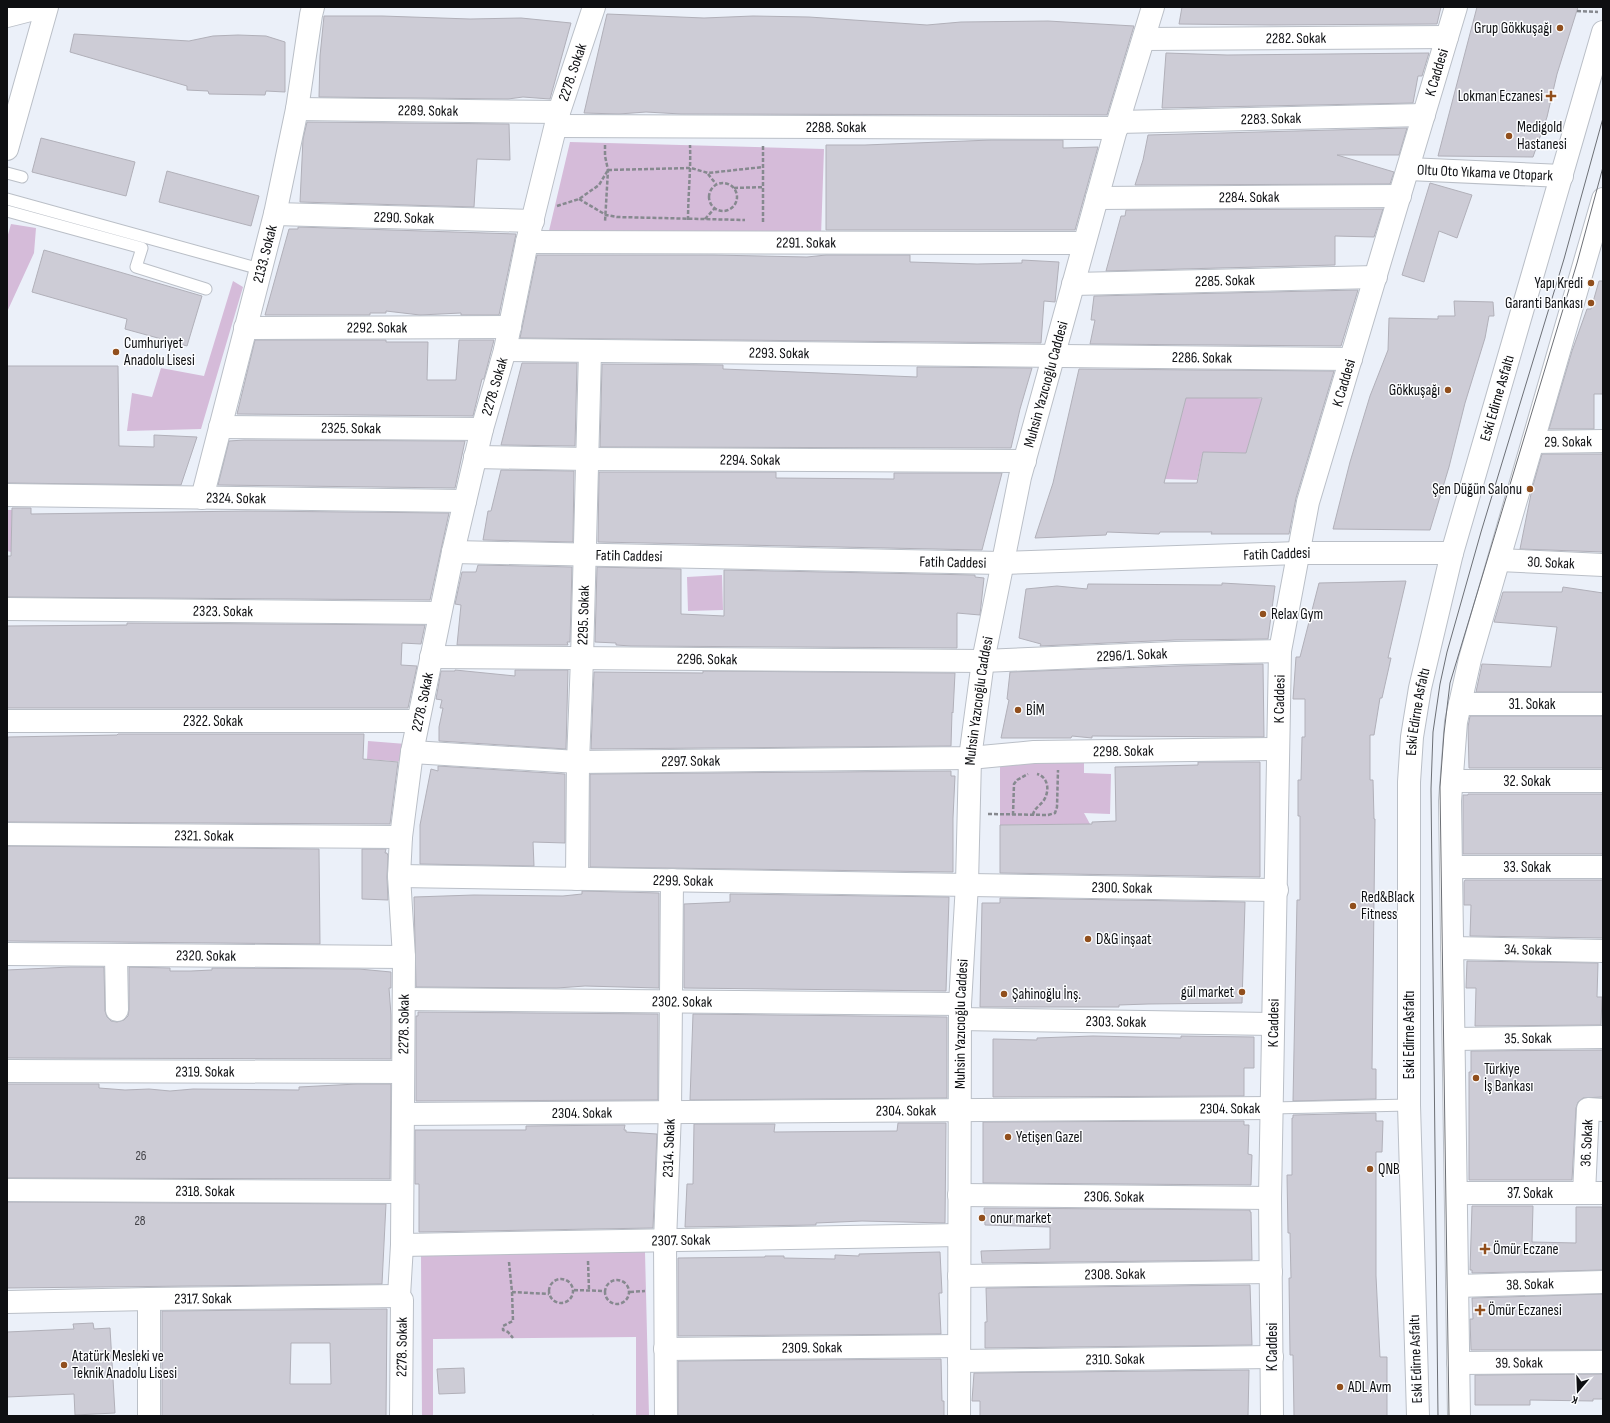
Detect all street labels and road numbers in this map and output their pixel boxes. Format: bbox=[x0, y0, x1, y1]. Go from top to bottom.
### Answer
street label: 2282. Sokak bbox=[1266, 28, 1327, 48]
street label: 2278. Sokak bbox=[554, 40, 591, 104]
street label: K Caddesi bbox=[1420, 46, 1453, 99]
street label: 2289. Sokak bbox=[398, 101, 459, 120]
street label: 2283. Sokak bbox=[1241, 108, 1302, 129]
street label: 2288. Sokak bbox=[806, 117, 867, 137]
street label: Oltu Oto Yıkama ve Otopark bbox=[1417, 160, 1554, 185]
street label: 2284. Sokak bbox=[1219, 187, 1280, 207]
street label: 2290. Sokak bbox=[373, 207, 435, 228]
street label: 2133. Sokak bbox=[248, 223, 281, 285]
street label: 2291. Sokak bbox=[776, 233, 836, 252]
street label: 2285. Sokak bbox=[1195, 270, 1255, 291]
street label: 2292. Sokak bbox=[347, 318, 407, 337]
street label: Muhsin Yazıcıoğlu Caddesi bbox=[1019, 319, 1072, 450]
street label: 2293. Sokak bbox=[749, 343, 810, 363]
street label: 2286. Sokak bbox=[1172, 348, 1232, 367]
street label: Eski Edirne Asfaltı bbox=[1475, 353, 1518, 443]
street label: 2278. Sokak bbox=[477, 355, 512, 418]
street label: K Caddesi bbox=[1328, 357, 1360, 409]
street label: 2325. Sokak bbox=[321, 418, 381, 438]
street label: 29. Sokak bbox=[1544, 432, 1592, 451]
street label: 2294. Sokak bbox=[720, 450, 781, 469]
street label: 2324. Sokak bbox=[206, 488, 266, 508]
street label: Fatih Caddesi bbox=[1243, 544, 1311, 564]
street label: Fatih Caddesi bbox=[595, 545, 663, 566]
street label: Fatih Caddesi bbox=[919, 552, 987, 572]
street label: 30. Sokak bbox=[1527, 552, 1575, 573]
street label: 2295. Sokak bbox=[573, 585, 593, 645]
street label: 2323. Sokak bbox=[193, 601, 253, 621]
street label: Muhsin Yazıcıoğlu Caddesi bbox=[960, 634, 997, 766]
street label: 2296/1. Sokak bbox=[1096, 644, 1168, 666]
street label: 2296. Sokak bbox=[677, 649, 738, 669]
street label: Eski Edirne Asfaltı bbox=[1401, 666, 1434, 756]
street label: 2278. Sokak bbox=[407, 670, 438, 733]
street label: K Caddesi bbox=[1269, 674, 1289, 724]
street label: 31. Sokak bbox=[1508, 695, 1556, 714]
street label: 2322. Sokak bbox=[183, 712, 243, 731]
street label: 2298. Sokak bbox=[1093, 741, 1154, 761]
street label: 2297. Sokak bbox=[661, 751, 720, 771]
street label: 32. Sokak bbox=[1503, 772, 1551, 791]
street label: 2321. Sokak bbox=[174, 826, 234, 845]
street label: 33. Sokak bbox=[1503, 858, 1551, 877]
street label: 2299. Sokak bbox=[653, 871, 714, 891]
street label: 2300. Sokak bbox=[1091, 878, 1153, 898]
street label: 34. Sokak bbox=[1504, 940, 1552, 959]
street label: 2320. Sokak bbox=[176, 946, 236, 965]
street label: Muhsin Yazıcıoğlu Caddesi bbox=[950, 958, 972, 1089]
street label: Eski Edirne Asfaltı bbox=[1400, 991, 1419, 1079]
street label: 2302. Sokak bbox=[652, 992, 713, 1011]
street label: 2278. Sokak bbox=[394, 994, 413, 1054]
street label: K Caddesi bbox=[1263, 998, 1283, 1048]
street label: 2303. Sokak bbox=[1086, 1012, 1147, 1031]
street label: 35. Sokak bbox=[1504, 1028, 1552, 1048]
street label: 2319. Sokak bbox=[175, 1062, 235, 1081]
street label: 2304. Sokak bbox=[1200, 1099, 1261, 1118]
street label: 2304. Sokak bbox=[876, 1101, 937, 1120]
street label: 2304. Sokak bbox=[552, 1103, 613, 1122]
street label: 2314. Sokak bbox=[658, 1118, 679, 1178]
street label: 36. Sokak bbox=[1576, 1119, 1597, 1167]
street label: 2318. Sokak bbox=[175, 1181, 235, 1201]
street label: 37. Sokak bbox=[1507, 1184, 1553, 1203]
street label: 2306. Sokak bbox=[1084, 1187, 1145, 1206]
street label: 2307. Sokak bbox=[651, 1230, 711, 1250]
street label: 2308. Sokak bbox=[1084, 1264, 1146, 1284]
street label: 38. Sokak bbox=[1506, 1274, 1554, 1294]
street label: 2317. Sokak bbox=[174, 1289, 232, 1308]
street label: Eski Edirne Asfaltı bbox=[1405, 1314, 1427, 1404]
street label: 2278. Sokak bbox=[392, 1317, 411, 1377]
street label: K Caddesi bbox=[1263, 1322, 1282, 1371]
street label: 2309. Sokak bbox=[782, 1338, 843, 1357]
street label: 2310. Sokak bbox=[1085, 1349, 1145, 1369]
street label: 39. Sokak bbox=[1495, 1353, 1543, 1372]

